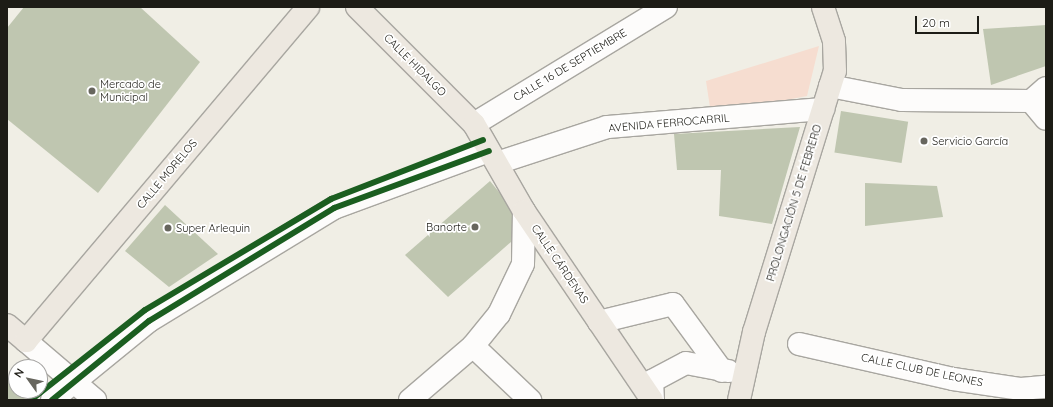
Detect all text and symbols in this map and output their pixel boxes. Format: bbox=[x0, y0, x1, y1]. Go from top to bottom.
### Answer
scale bar bbox=[917, 8, 981, 34]
text: 20 m bbox=[922, 15, 950, 30]
street label: CALLE 16 DE SEPTIEMBRE bbox=[511, 26, 629, 104]
street label: CALLE HIDALGO bbox=[381, 31, 449, 99]
place label: Mercado de Municipal bbox=[100, 78, 161, 104]
marker: Mercado de Municipal bbox=[87, 86, 97, 96]
street label: AVENIDA FERROCARRIL bbox=[608, 111, 730, 135]
street label: PROLONGACIÓN 5 DE FEBRERO bbox=[764, 123, 824, 283]
place label: Servicio García bbox=[932, 134, 1008, 148]
marker: Servicio García bbox=[919, 136, 929, 146]
street label: CALLE MORELOS bbox=[134, 137, 200, 211]
place label: Banorte bbox=[426, 220, 467, 234]
place label: Super Arlequin bbox=[176, 221, 250, 235]
marker: Banorte bbox=[470, 222, 480, 232]
street label: CALLE CÁRDENAS bbox=[529, 222, 591, 306]
marker: Super Arlequin bbox=[163, 223, 173, 233]
street label: CALLE CLUB DE LEONES bbox=[860, 351, 984, 389]
north arrow bbox=[8, 359, 48, 399]
text: N bbox=[11, 366, 27, 380]

